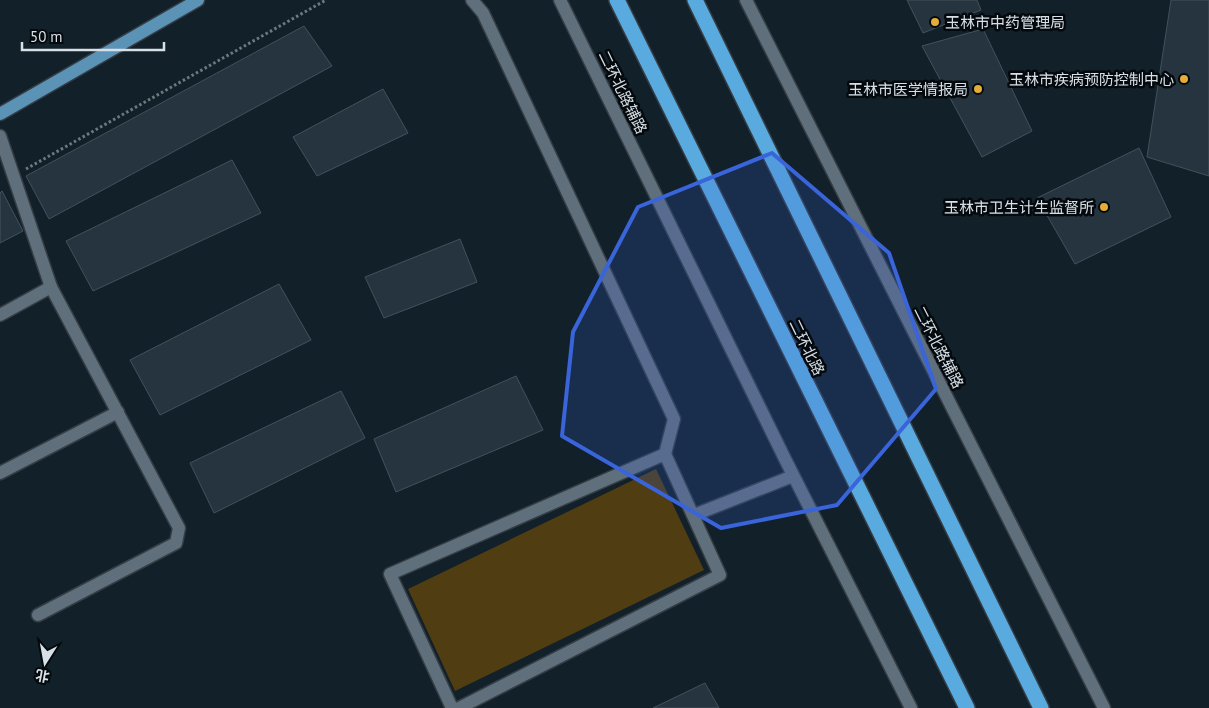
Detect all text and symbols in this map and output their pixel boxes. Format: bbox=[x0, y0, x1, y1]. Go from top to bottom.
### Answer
place label: 玉林市中药管理局 bbox=[945, 13, 1065, 32]
marker: 玉林市中药管理局 bbox=[929, 16, 941, 28]
scale bar bbox=[22, 20, 165, 52]
text: 50 m bbox=[30, 27, 63, 46]
street label: 二环北路辅路 bbox=[595, 47, 651, 137]
place label: 玉林市疾病预防控制中心 bbox=[1009, 70, 1174, 89]
marker: 玉林市疾病预防控制中心 bbox=[1178, 73, 1190, 85]
place label: 玉林市医学情报局 bbox=[848, 80, 968, 99]
marker: 玉林市医学情报局 bbox=[972, 83, 984, 95]
place label: 玉林市卫生计生监督所 bbox=[944, 198, 1094, 217]
marker: 玉林市卫生计生监督所 bbox=[1098, 201, 1110, 213]
street label: 二环北路辅路 bbox=[910, 303, 968, 391]
street label: 二环北路 bbox=[785, 316, 829, 378]
north arrow bbox=[20, 638, 70, 688]
text: 北 bbox=[34, 666, 51, 686]

